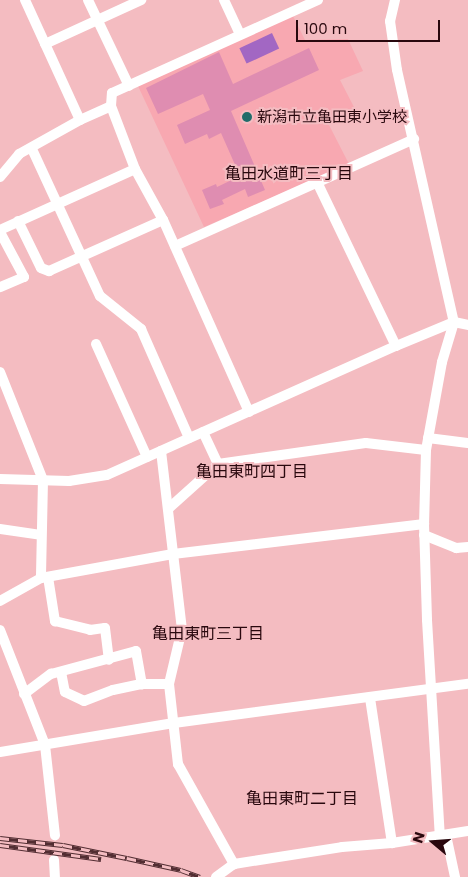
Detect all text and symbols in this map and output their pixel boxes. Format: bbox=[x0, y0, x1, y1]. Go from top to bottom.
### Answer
scale bar bbox=[298, 10, 442, 42]
text: 100 m bbox=[304, 18, 347, 39]
place label: 新潟市立亀田東小学校 bbox=[257, 108, 407, 126]
marker: 新潟市立亀田東小学校 bbox=[241, 111, 253, 123]
district label: 亀田水道町三丁目 bbox=[225, 164, 353, 184]
district label: 亀田東町四丁目 bbox=[196, 462, 308, 482]
district label: 亀田東町三丁目 bbox=[152, 624, 264, 644]
district label: 亀田東町二丁目 bbox=[246, 789, 358, 809]
north arrow bbox=[408, 817, 458, 867]
text: N bbox=[408, 829, 430, 845]

